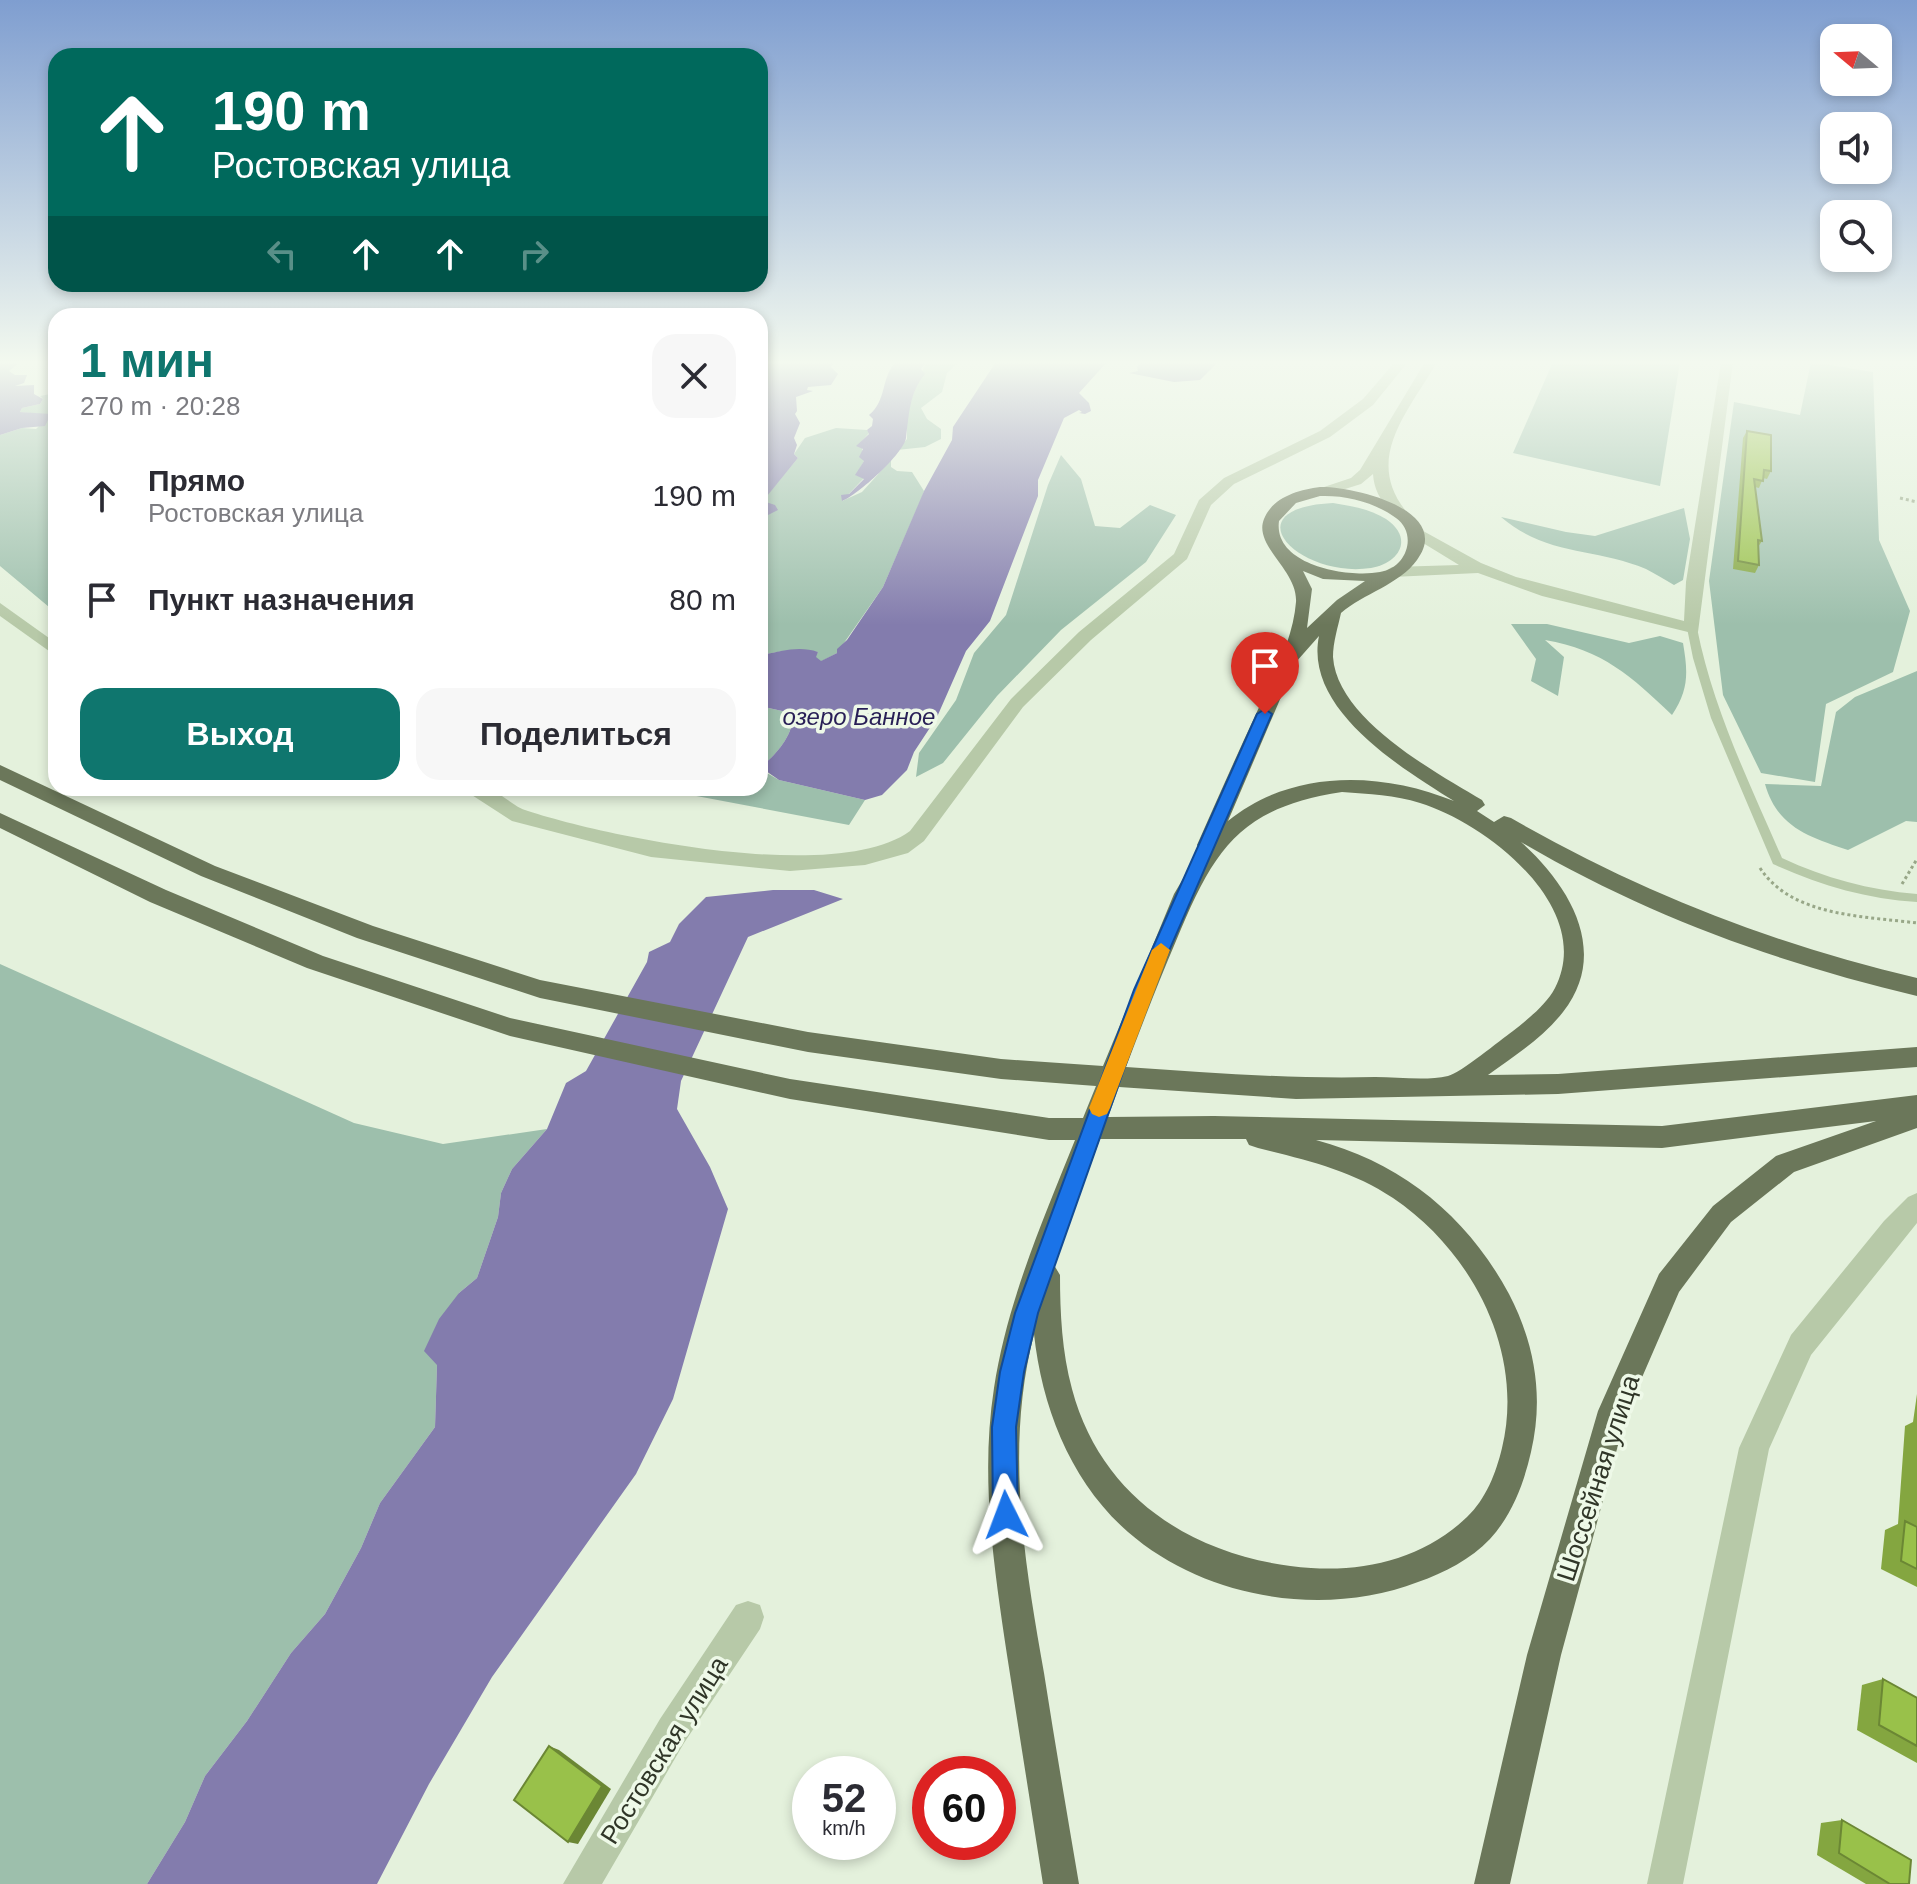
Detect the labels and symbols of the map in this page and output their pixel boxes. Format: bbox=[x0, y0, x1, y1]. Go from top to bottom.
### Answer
north arrow bbox=[1820, 24, 1892, 96]
pin bbox=[1231, 632, 1299, 714]
water label: озеро Банное bbox=[783, 703, 935, 730]
street label: Шоссейная улица bbox=[1551, 1371, 1646, 1585]
position arrow bbox=[964, 1473, 1048, 1557]
street label: Ростовская улица bbox=[594, 1650, 734, 1849]
speed limit sign: 60 bbox=[912, 1756, 1016, 1860]

